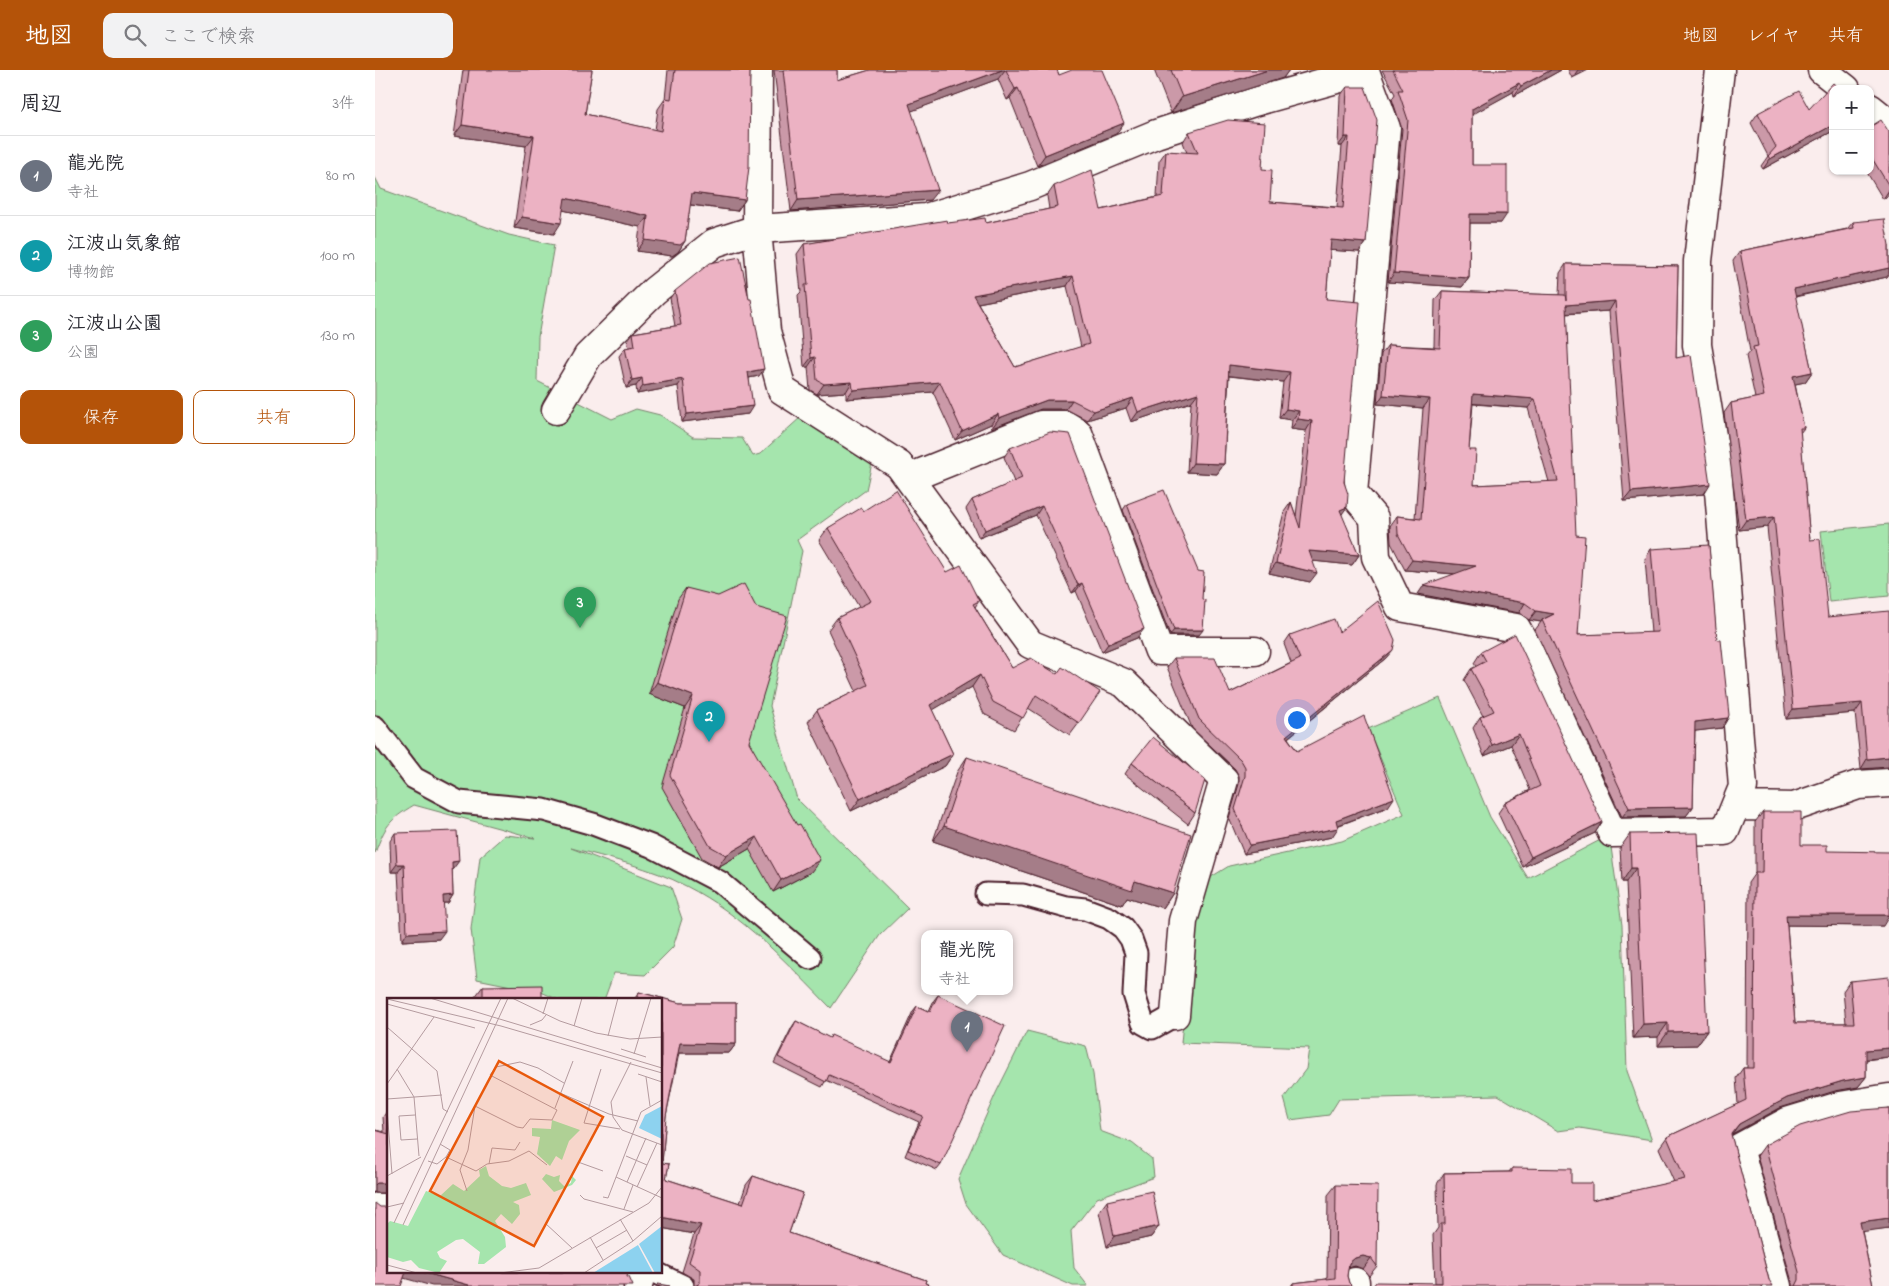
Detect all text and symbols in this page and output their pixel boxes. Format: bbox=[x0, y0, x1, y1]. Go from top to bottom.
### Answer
search box bbox=[103, 13, 453, 58]
text: 地図 bbox=[25, 20, 73, 55]
icon: search bbox=[121, 21, 149, 49]
text: ここで検索 bbox=[161, 24, 256, 51]
text: 地図 bbox=[1683, 24, 1719, 50]
text: レイヤ bbox=[1747, 24, 1800, 50]
text: 共有 bbox=[1828, 24, 1864, 50]
map controls bbox=[1829, 85, 1874, 175]
button: + bbox=[1829, 85, 1874, 130]
text: 周辺 bbox=[20, 90, 62, 120]
text: 3件 bbox=[332, 92, 355, 116]
button: − bbox=[1829, 130, 1874, 175]
text: 龍光院 bbox=[67, 151, 124, 178]
text: 1 bbox=[33, 164, 39, 188]
text: 80 m bbox=[326, 164, 355, 188]
text: 寺社 bbox=[67, 181, 99, 205]
text: 江波山気象館 bbox=[67, 231, 181, 258]
text: 2 bbox=[32, 244, 40, 268]
text: 100 m bbox=[320, 244, 355, 268]
text: 博物館 bbox=[67, 261, 115, 285]
text: 江波山公園 bbox=[67, 311, 162, 338]
text: 3 bbox=[33, 324, 39, 348]
text: 130 m bbox=[320, 324, 355, 348]
text: 公園 bbox=[67, 341, 99, 365]
button: 保存 bbox=[20, 390, 183, 444]
button: 共有 bbox=[193, 390, 355, 444]
pin: 3 bbox=[564, 587, 596, 628]
pin: 2 bbox=[693, 701, 725, 742]
your location bbox=[1284, 707, 1310, 733]
popup bbox=[921, 930, 1013, 995]
text: 龍光院 bbox=[938, 938, 996, 965]
text: 寺社 bbox=[938, 968, 971, 992]
inset map bbox=[387, 998, 663, 1274]
pin: 1 bbox=[951, 1011, 983, 1052]

